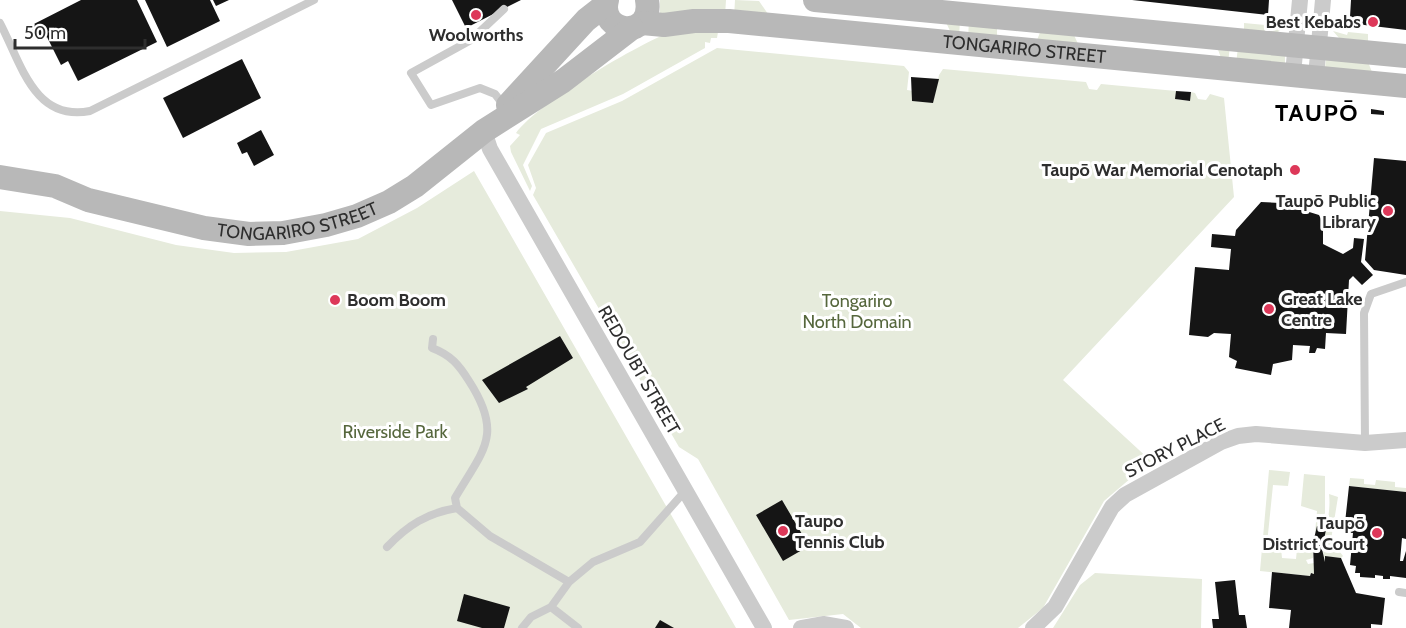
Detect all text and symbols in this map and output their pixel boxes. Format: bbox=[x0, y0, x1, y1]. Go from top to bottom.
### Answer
marker: Woolworths bbox=[469, 8, 483, 22]
place label: Best Kebabs bbox=[1266, 11, 1361, 33]
scale bar bbox=[15, 12, 146, 50]
marker: Best Kebabs bbox=[1366, 15, 1380, 29]
text: 50 m bbox=[24, 22, 66, 44]
place label: Woolworths bbox=[429, 24, 524, 46]
street label: TONGARIRO STREET bbox=[942, 31, 1107, 68]
district label: TAUPŌ bbox=[1275, 98, 1359, 127]
place label: Taupō War Memorial Cenotaph bbox=[1041, 159, 1283, 181]
marker: Taupō War Memorial Cenotaph bbox=[1288, 163, 1302, 177]
place label: Taupō Public Library bbox=[1275, 190, 1376, 233]
street label: TONGARIRO STREET bbox=[216, 197, 381, 245]
marker: Taupō Public Library bbox=[1381, 204, 1395, 218]
place label: Great Lake Centre bbox=[1281, 288, 1363, 331]
place label: Boom Boom bbox=[347, 289, 446, 311]
park label: Tongariro North Domain bbox=[802, 290, 912, 333]
marker: Boom Boom bbox=[328, 293, 342, 307]
street label: REDOUBT STREET bbox=[593, 302, 685, 439]
marker: Great Lake Centre bbox=[1262, 302, 1276, 316]
street label: STORY PLACE bbox=[1121, 413, 1229, 483]
park label: Riverside Park bbox=[342, 421, 448, 443]
place label: Taupo Tennis Club bbox=[795, 510, 885, 553]
place label: Taupō District Court bbox=[1262, 512, 1365, 555]
marker: Taupo Tennis Club bbox=[776, 524, 790, 538]
marker: Taupō District Court bbox=[1370, 526, 1384, 540]

